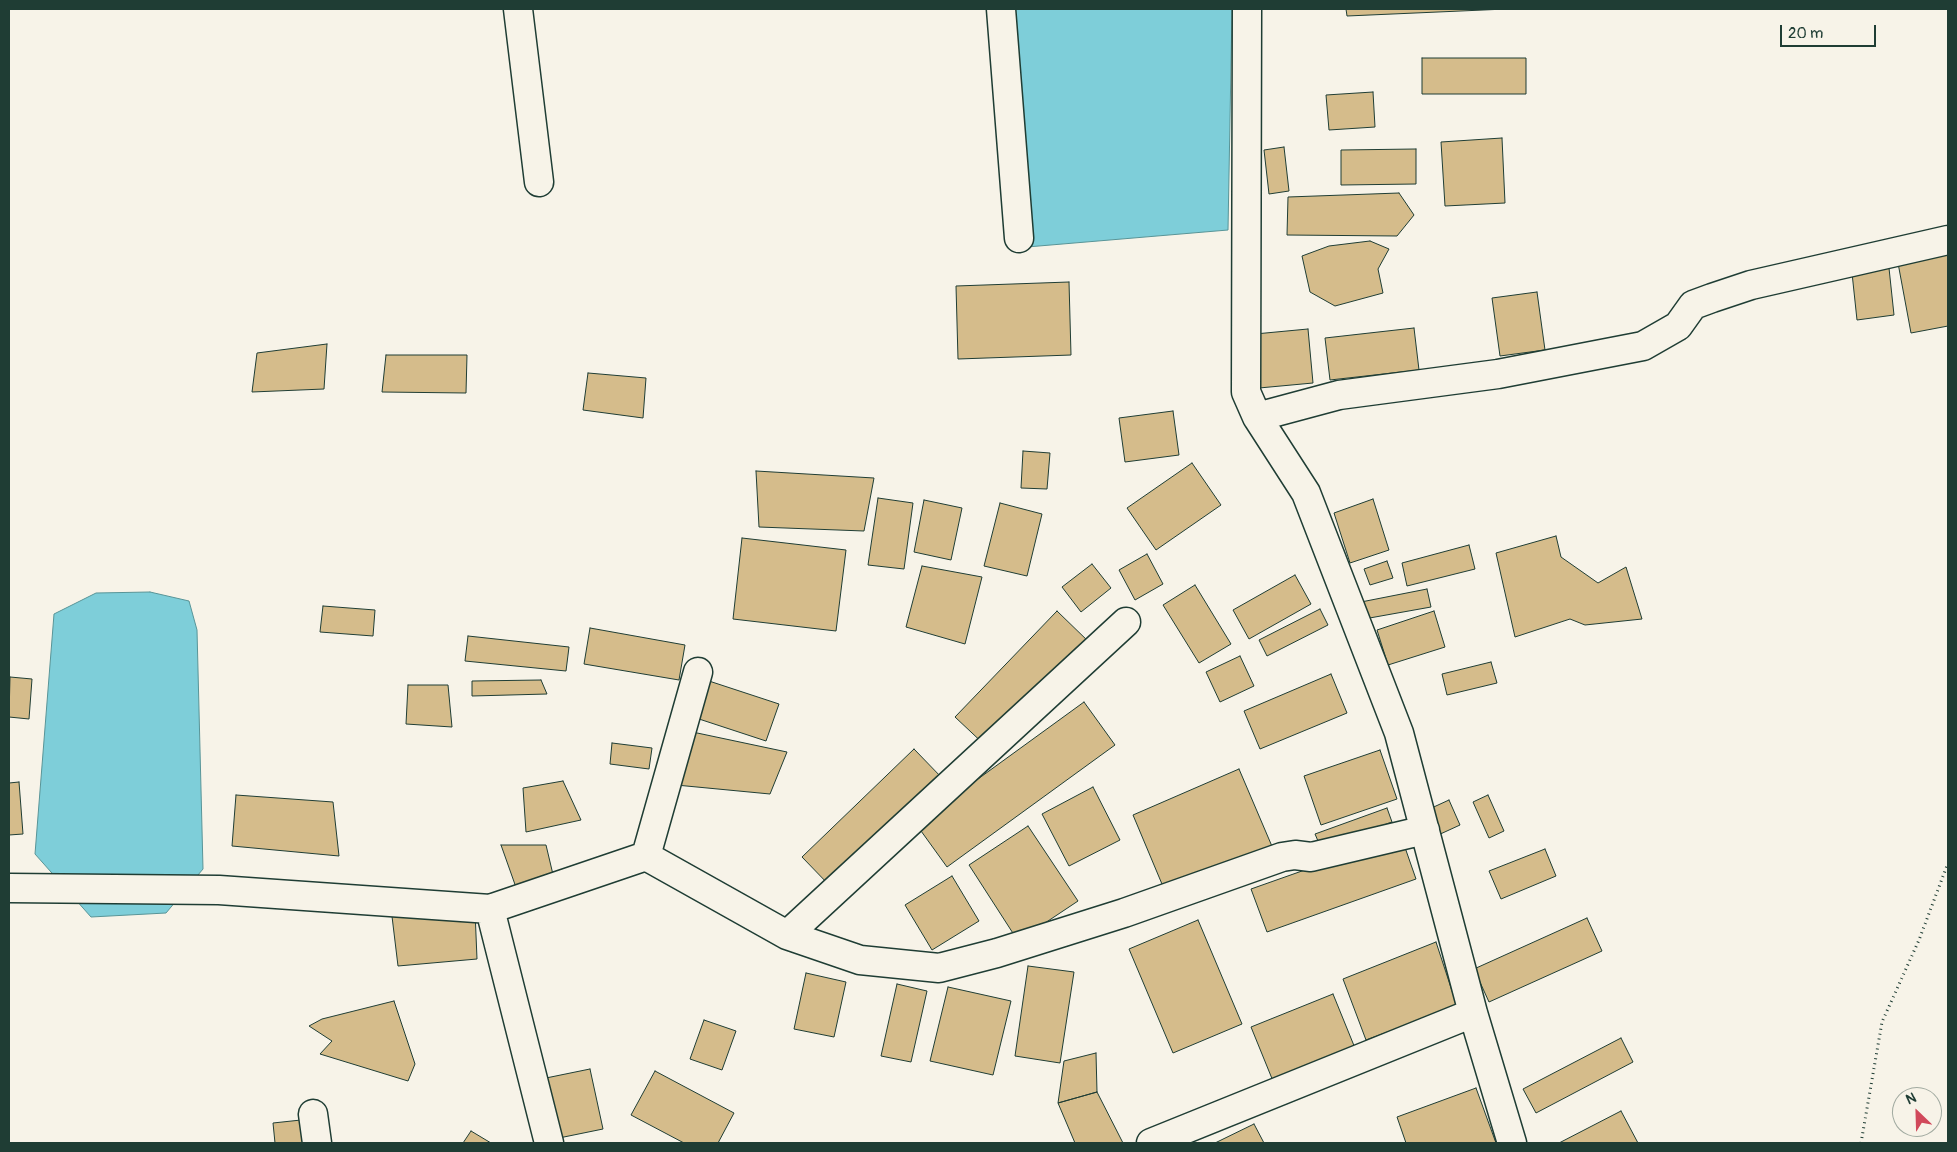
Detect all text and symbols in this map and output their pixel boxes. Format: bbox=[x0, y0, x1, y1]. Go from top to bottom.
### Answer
scale bar bbox=[1782, 15, 1878, 47]
text: 20 m bbox=[1788, 24, 1823, 43]
north arrow bbox=[1892, 1087, 1942, 1137]
text: N bbox=[1903, 1089, 1919, 1108]

